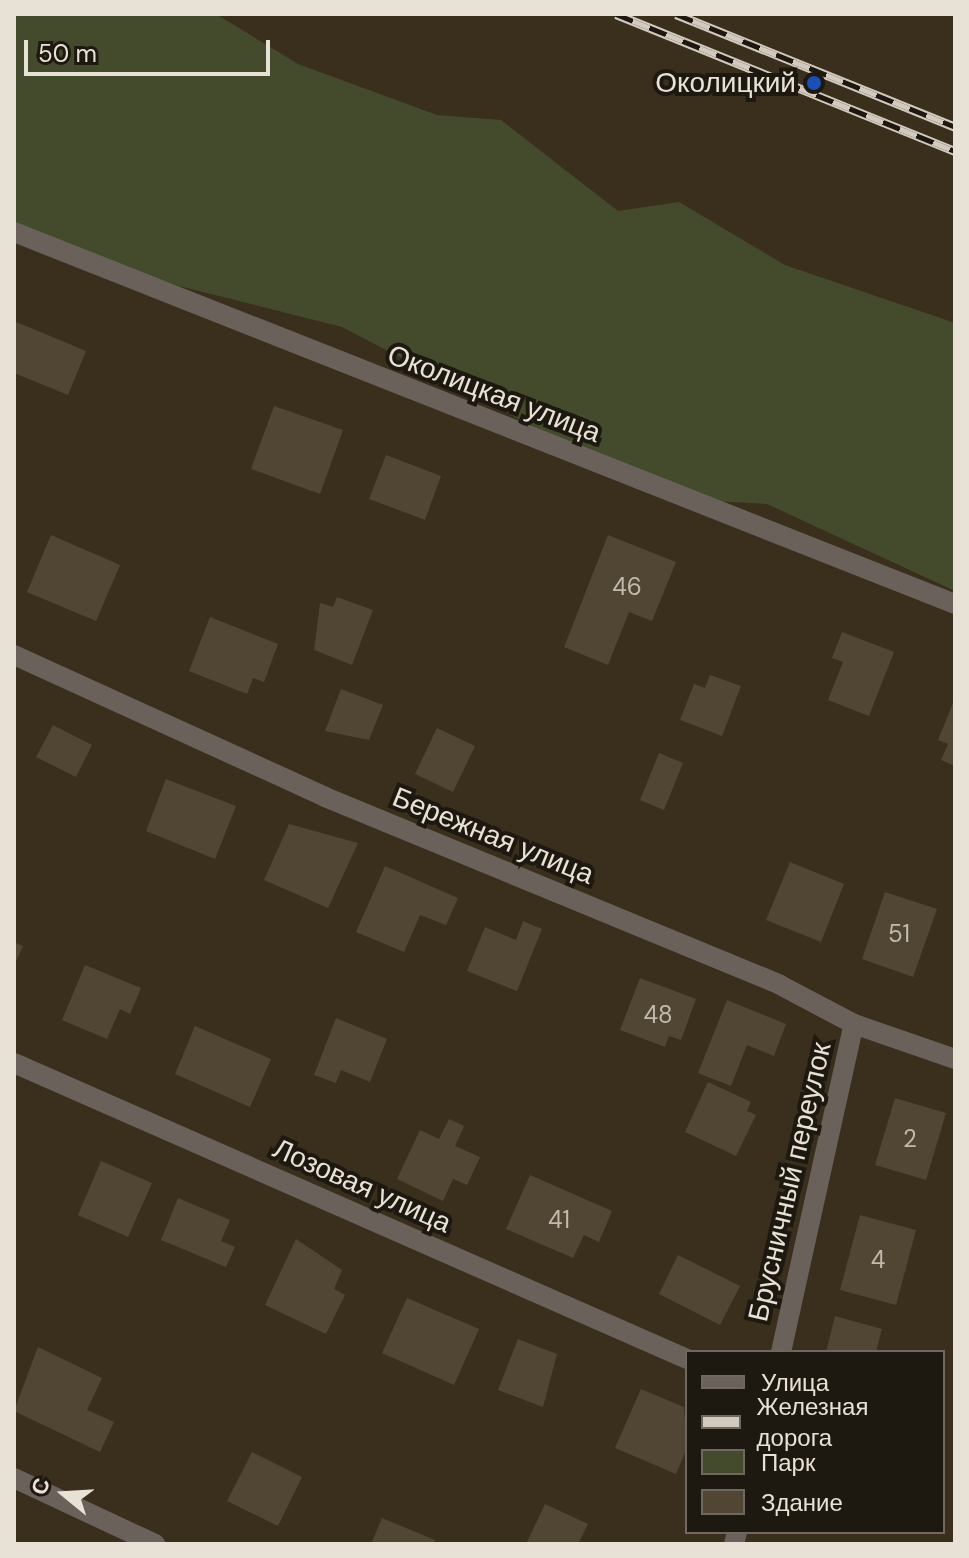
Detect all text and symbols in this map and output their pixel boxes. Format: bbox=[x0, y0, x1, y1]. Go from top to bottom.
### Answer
scale bar bbox=[28, 24, 274, 74]
text: 50 m bbox=[38, 38, 97, 69]
place label: Околицкий bbox=[655, 66, 796, 100]
marker: Околицкий bbox=[803, 72, 825, 94]
street label: Околицкая улица bbox=[383, 338, 605, 450]
house number: 46 bbox=[612, 573, 642, 601]
street label: Бережная улица bbox=[387, 780, 599, 892]
house number: 51 bbox=[888, 920, 910, 948]
house number: 48 bbox=[643, 1001, 673, 1029]
street label: Брусничный переулок bbox=[742, 1039, 838, 1325]
house number: 2 bbox=[903, 1125, 917, 1153]
street label: Лозовая улица bbox=[268, 1132, 456, 1240]
house number: 41 bbox=[548, 1206, 570, 1234]
house number: 4 bbox=[871, 1246, 885, 1274]
legend bbox=[685, 1350, 945, 1534]
text: Улица bbox=[761, 1367, 829, 1398]
text: Железная дорога bbox=[757, 1391, 868, 1453]
text: Парк bbox=[761, 1447, 815, 1478]
north arrow bbox=[24, 1454, 104, 1534]
text: С bbox=[24, 1474, 57, 1498]
text: Здание bbox=[761, 1487, 843, 1518]

